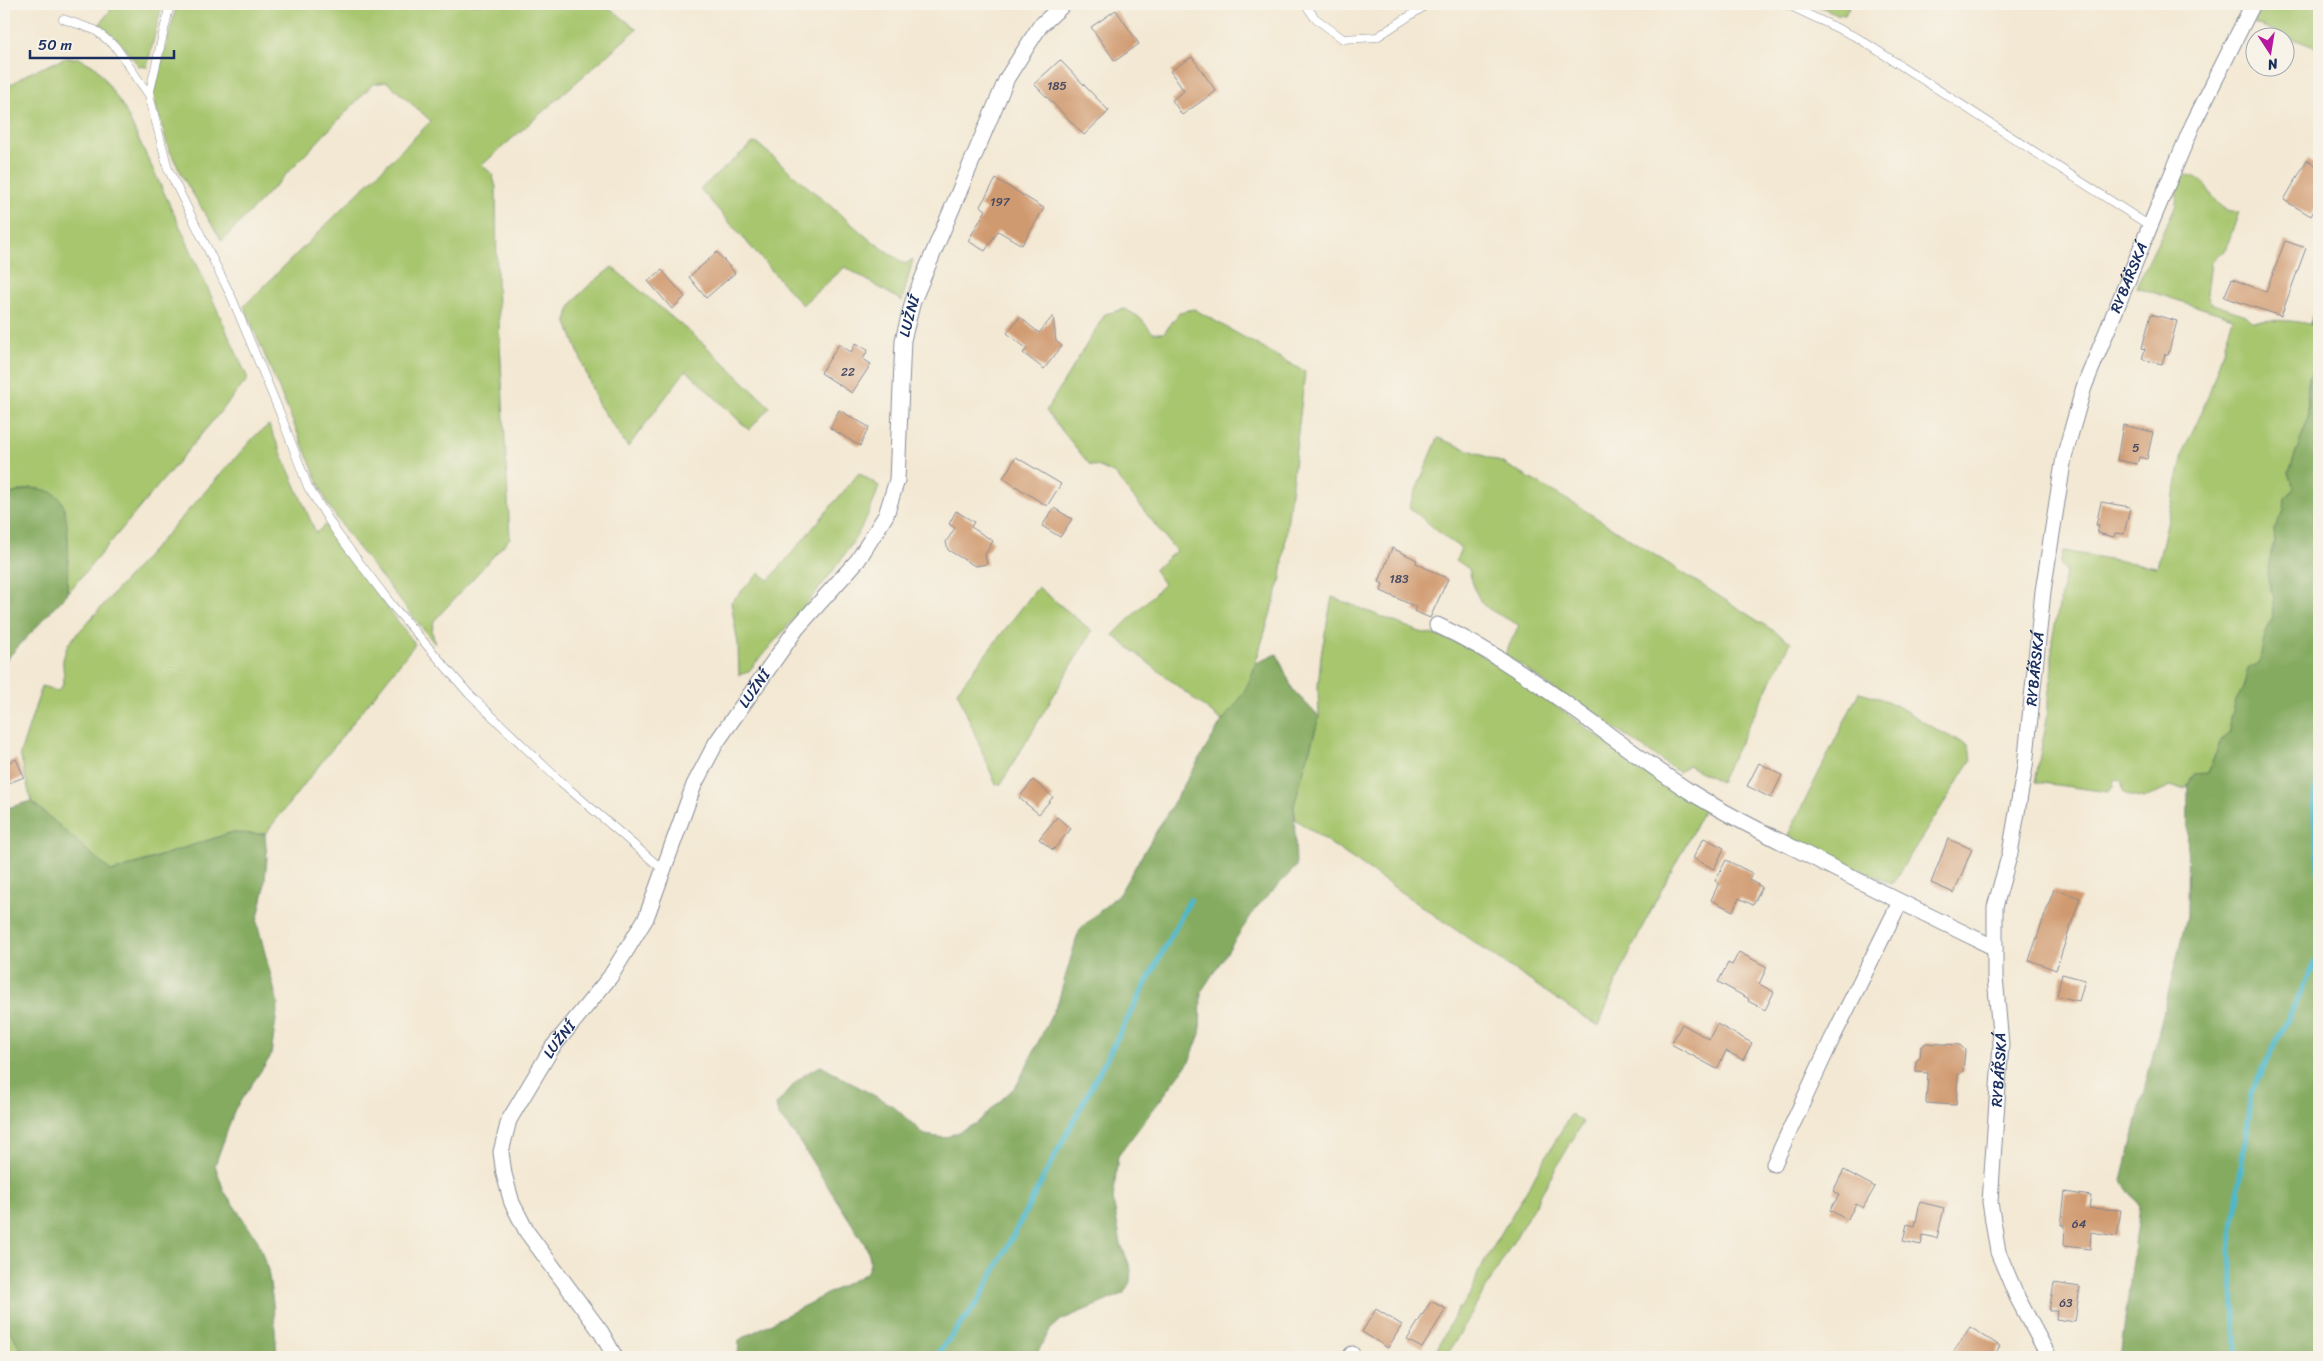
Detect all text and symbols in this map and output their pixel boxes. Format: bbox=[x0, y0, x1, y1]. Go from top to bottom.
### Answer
scale bar bbox=[30, 28, 174, 60]
north arrow bbox=[2246, 28, 2296, 78]
text: 50 m bbox=[38, 32, 73, 58]
text: N bbox=[2265, 51, 2281, 78]
house number: 185 bbox=[1047, 75, 1067, 97]
house number: 197 bbox=[990, 191, 1011, 213]
street label: RYBÁŘSKÁ bbox=[2103, 236, 2156, 317]
street label: LUŽNÍ bbox=[891, 290, 928, 340]
house number: 22 bbox=[841, 361, 855, 383]
house number: 5 bbox=[2132, 437, 2140, 459]
house number: 183 bbox=[1390, 568, 1409, 590]
street label: RYBÁŘSKÁ bbox=[2018, 628, 2052, 707]
street label: LUŽNÍ bbox=[732, 663, 778, 713]
street label: LUŽNÍ bbox=[536, 1014, 583, 1063]
street label: RYBÁŘSKÁ bbox=[1984, 1029, 2014, 1108]
house number: 64 bbox=[2072, 1213, 2087, 1235]
house number: 63 bbox=[2059, 1292, 2073, 1314]

